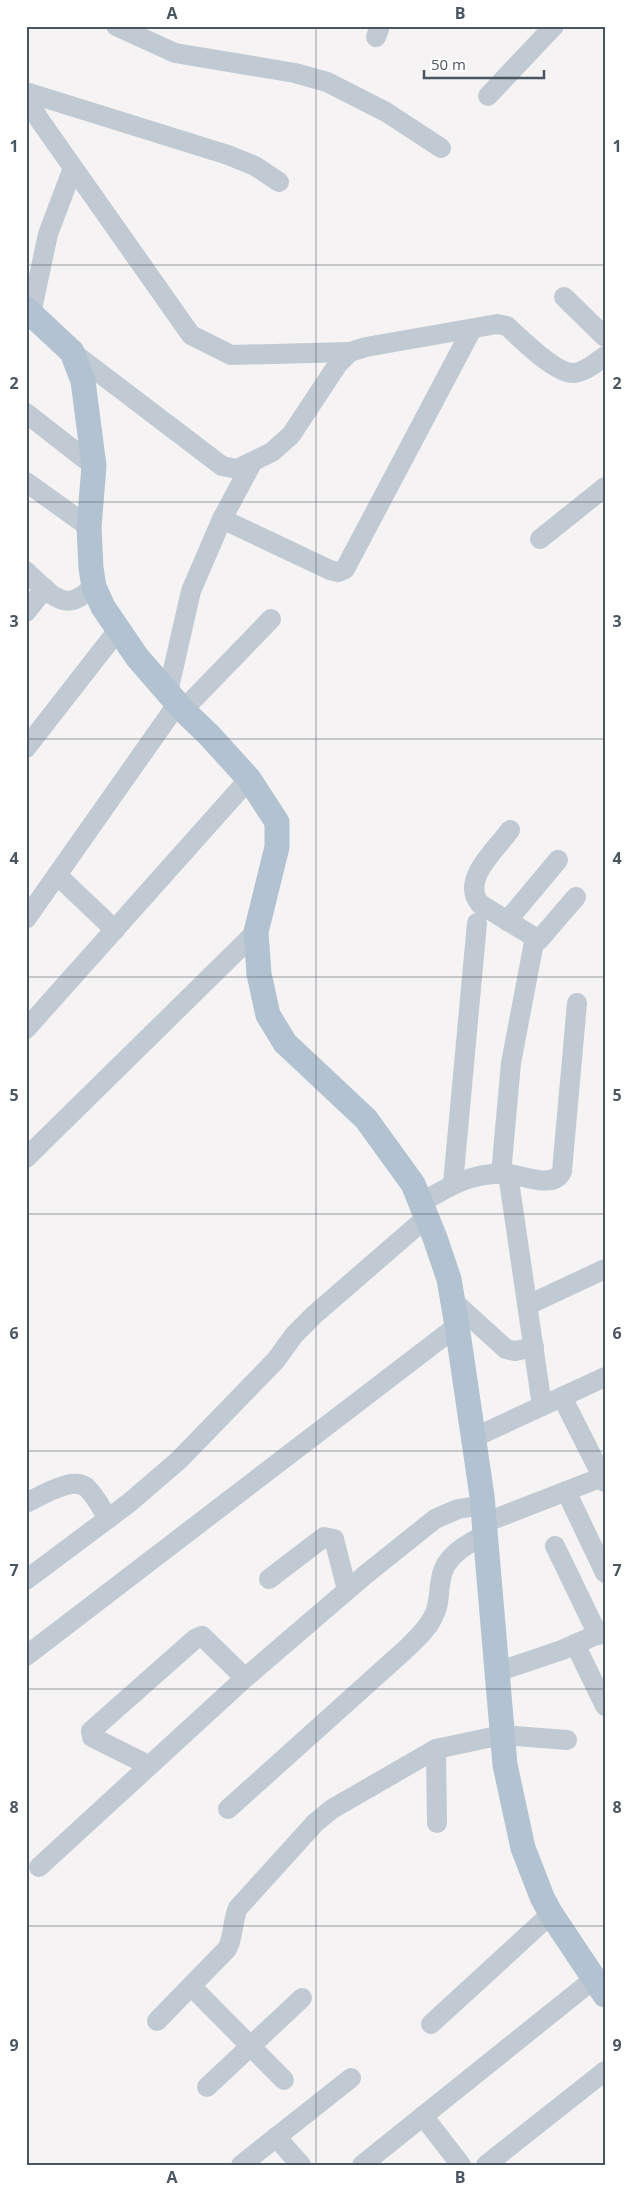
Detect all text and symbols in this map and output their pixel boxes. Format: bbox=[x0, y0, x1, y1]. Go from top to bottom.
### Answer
text: A bbox=[166, 2, 178, 24]
text: B bbox=[455, 2, 465, 24]
scale bar bbox=[424, 48, 544, 80]
text: 50 m bbox=[431, 54, 466, 74]
text: 1 bbox=[9, 135, 19, 157]
text: 1 bbox=[612, 135, 622, 157]
text: 2 bbox=[9, 372, 19, 394]
text: 2 bbox=[612, 372, 622, 394]
text: 3 bbox=[9, 610, 19, 632]
text: 3 bbox=[612, 610, 622, 632]
text: 4 bbox=[9, 847, 19, 869]
text: 4 bbox=[612, 847, 622, 869]
text: 5 bbox=[9, 1084, 19, 1106]
text: 5 bbox=[612, 1084, 622, 1106]
text: 6 bbox=[9, 1322, 19, 1344]
text: 6 bbox=[612, 1322, 622, 1344]
text: 7 bbox=[9, 1559, 19, 1581]
text: 7 bbox=[612, 1559, 622, 1581]
text: 8 bbox=[9, 1796, 19, 1818]
text: 8 bbox=[612, 1796, 622, 1818]
text: 9 bbox=[9, 2034, 19, 2056]
text: 9 bbox=[612, 2034, 622, 2056]
text: A bbox=[166, 2166, 178, 2188]
text: B bbox=[455, 2166, 465, 2188]

